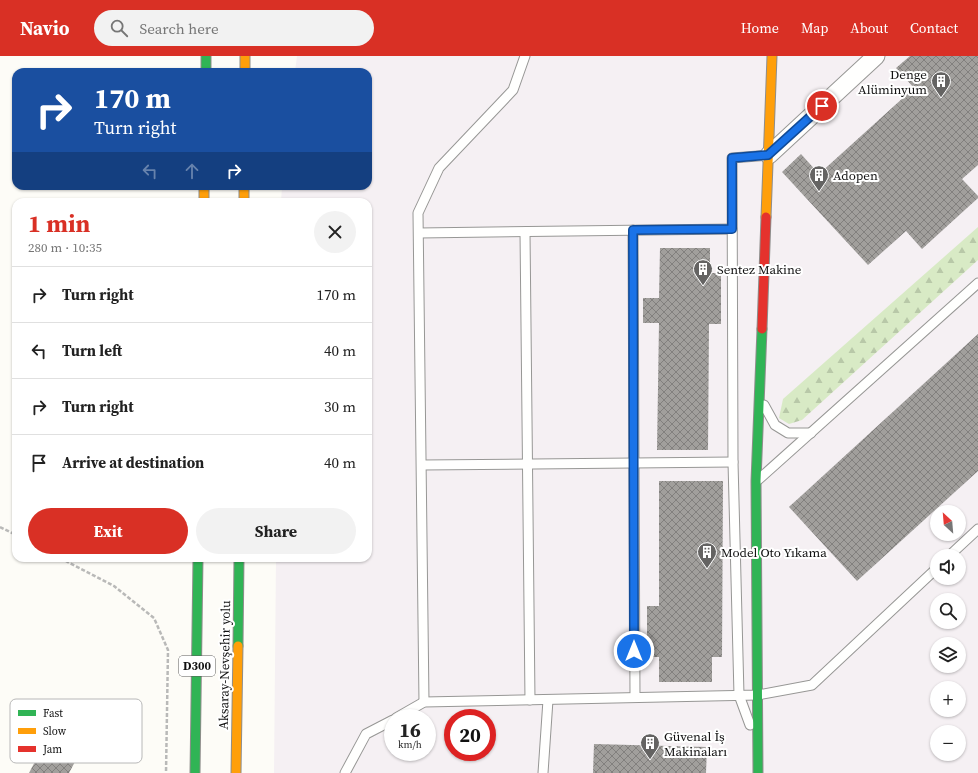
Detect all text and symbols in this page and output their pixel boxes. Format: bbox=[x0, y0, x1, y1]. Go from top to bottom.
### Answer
search box bbox=[94, 10, 374, 46]
text: Navio bbox=[20, 15, 70, 41]
icon: search bbox=[108, 17, 130, 39]
text: Search here bbox=[140, 18, 219, 39]
text: Home bbox=[741, 18, 779, 38]
text: Map bbox=[801, 18, 828, 38]
text: About bbox=[850, 18, 888, 38]
text: Contact bbox=[910, 18, 958, 38]
place label: Denge Alüminyum bbox=[858, 66, 927, 98]
building icon: Denge Alüminyum bbox=[930, 70, 952, 98]
text: 170 m bbox=[94, 79, 171, 117]
icon: right bbox=[28, 84, 80, 136]
pin bbox=[805, 89, 839, 123]
icon: arrive bbox=[811, 95, 833, 117]
text: Turn right bbox=[94, 115, 176, 140]
icon: left bbox=[139, 160, 161, 182]
icon: ahead bbox=[181, 160, 203, 182]
icon: right bbox=[223, 160, 245, 182]
building icon: Adopen bbox=[808, 164, 830, 192]
place label: Adopen bbox=[833, 167, 878, 184]
text: 1 min bbox=[28, 207, 90, 240]
button: close bbox=[314, 211, 356, 253]
text: 280 m · 10:35 bbox=[28, 239, 102, 256]
building icon: Sentez Makine bbox=[692, 258, 714, 286]
place label: Sentez Makine bbox=[717, 261, 802, 278]
icon: right bbox=[28, 284, 50, 306]
text: Turn right bbox=[62, 284, 134, 305]
text: 170 m bbox=[316, 284, 356, 305]
icon: left bbox=[28, 340, 50, 362]
text: Turn left bbox=[62, 340, 122, 361]
text: 40 m bbox=[324, 340, 356, 361]
icon: right bbox=[28, 396, 50, 418]
text: Turn right bbox=[62, 396, 134, 417]
text: 30 m bbox=[324, 396, 356, 417]
icon: arrive bbox=[28, 452, 50, 474]
text: Arrive at destination bbox=[62, 452, 204, 473]
text: 40 m bbox=[324, 452, 356, 473]
north arrow bbox=[930, 505, 966, 541]
map controls bbox=[930, 505, 966, 761]
button: Exit bbox=[28, 508, 188, 554]
button: Share bbox=[196, 508, 356, 554]
building icon: Model Oto Yıkama bbox=[696, 541, 718, 569]
place label: Model Oto Yıkama bbox=[721, 544, 827, 561]
button: sound bbox=[930, 549, 966, 585]
button: search bbox=[930, 593, 966, 629]
street label: Aksaray-Nevşehir yolu bbox=[215, 600, 234, 730]
position arrow bbox=[613, 630, 655, 672]
button: layers bbox=[930, 637, 966, 673]
road number: D300 bbox=[179, 656, 215, 676]
button: + bbox=[930, 681, 966, 717]
legend bbox=[10, 699, 142, 763]
text: Fast bbox=[43, 706, 63, 721]
speed limit sign: 20 bbox=[444, 709, 496, 761]
text: 16 bbox=[399, 716, 421, 744]
text: Slow bbox=[43, 724, 67, 739]
button: − bbox=[930, 725, 966, 761]
place label: Güvenal İş Makinaları bbox=[664, 728, 727, 760]
building icon: Güvenal İş Makinaları bbox=[639, 732, 661, 760]
text: km/h bbox=[398, 738, 422, 751]
text: Jam bbox=[42, 742, 62, 757]

